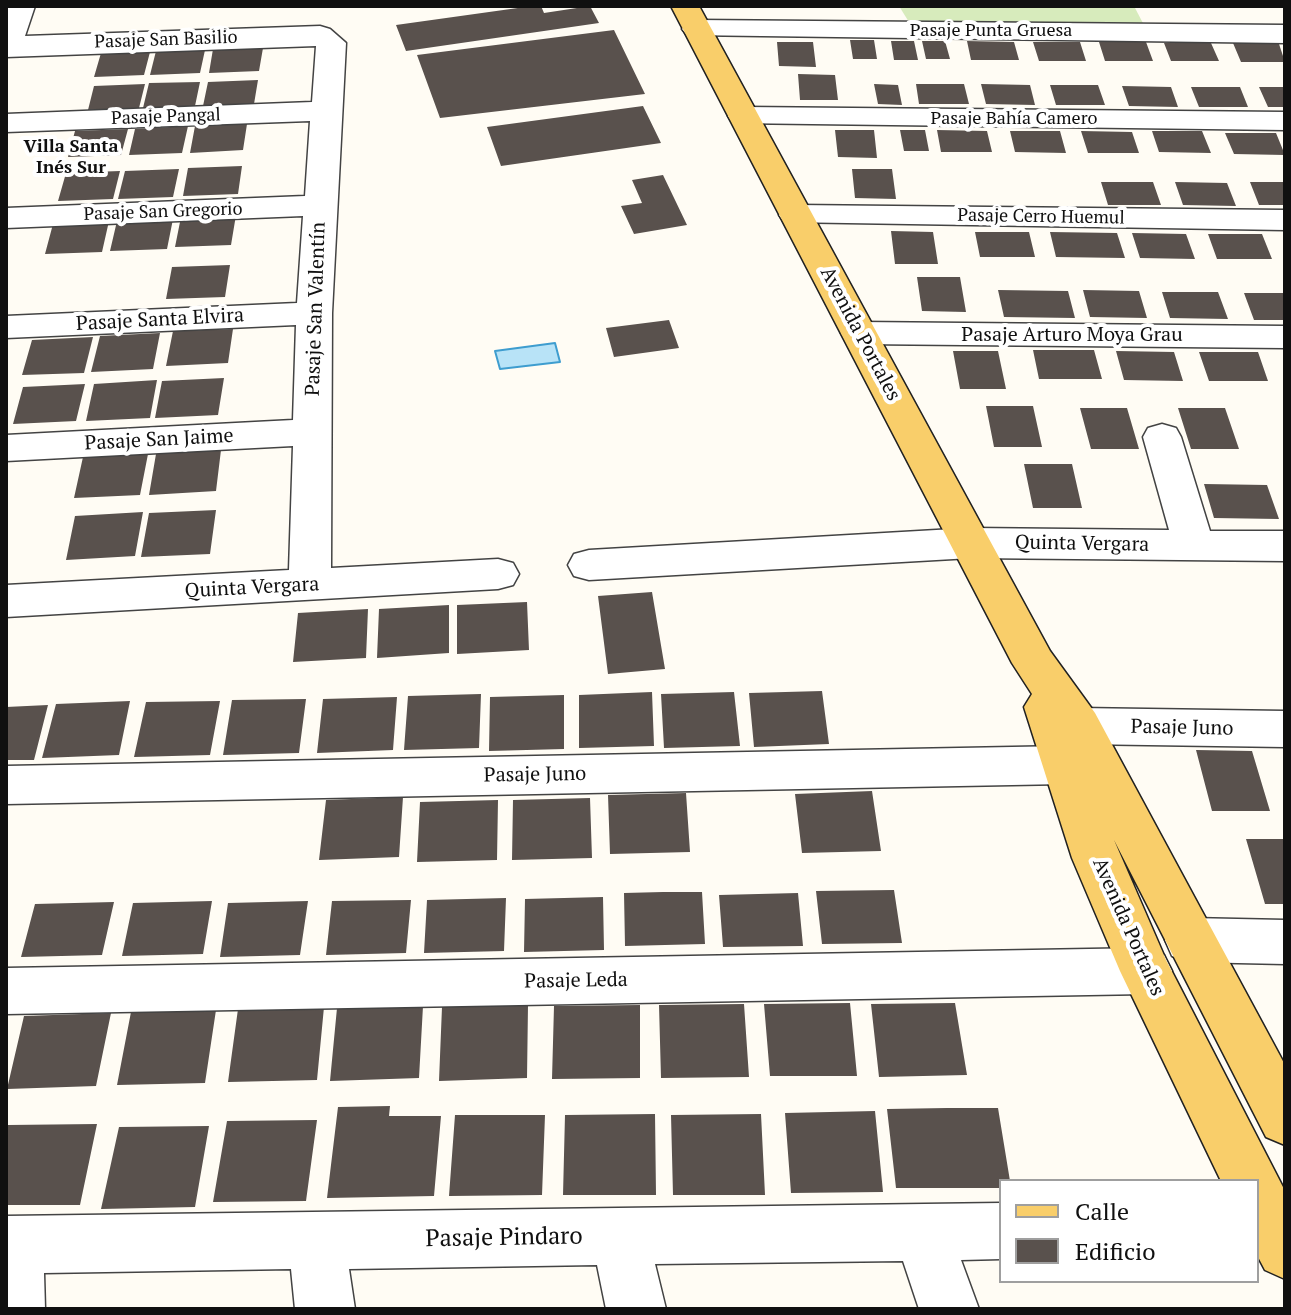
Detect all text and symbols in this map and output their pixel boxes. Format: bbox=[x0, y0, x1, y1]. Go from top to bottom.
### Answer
street label: Pasaje Punta Gruesa bbox=[910, 20, 1072, 42]
street label: Pasaje San Basilio bbox=[94, 27, 238, 53]
street label: Pasaje Pangal bbox=[111, 104, 221, 130]
street label: Pasaje Bahía Camero bbox=[930, 108, 1098, 130]
district label: Villa Santa Inés Sur bbox=[24, 136, 118, 178]
street label: Pasaje San Gregorio bbox=[83, 198, 243, 226]
street label: Pasaje Cerro Huemul bbox=[957, 205, 1125, 229]
street label: Pasaje San Valentín bbox=[301, 221, 331, 397]
street label: Avenida Portales bbox=[815, 263, 905, 405]
street label: Pasaje Santa Elvira bbox=[75, 304, 245, 336]
street label: Pasaje Arturo Moya Grau bbox=[961, 323, 1183, 347]
street label: Pasaje San Jaime bbox=[84, 424, 234, 456]
street label: Quinta Vergara bbox=[1015, 531, 1149, 557]
street label: Quinta Vergara bbox=[184, 572, 320, 604]
street label: Pasaje Juno bbox=[1130, 715, 1234, 741]
street label: Pasaje Juno bbox=[483, 762, 587, 788]
street label: Avenida Portales bbox=[1087, 854, 1169, 1000]
street label: Pasaje Leda bbox=[524, 968, 628, 994]
legend bbox=[999, 1179, 1259, 1283]
text: Calle bbox=[1075, 1195, 1129, 1227]
street label: Pasaje Pindaro bbox=[425, 1222, 583, 1254]
text: Edificio bbox=[1075, 1235, 1156, 1267]

